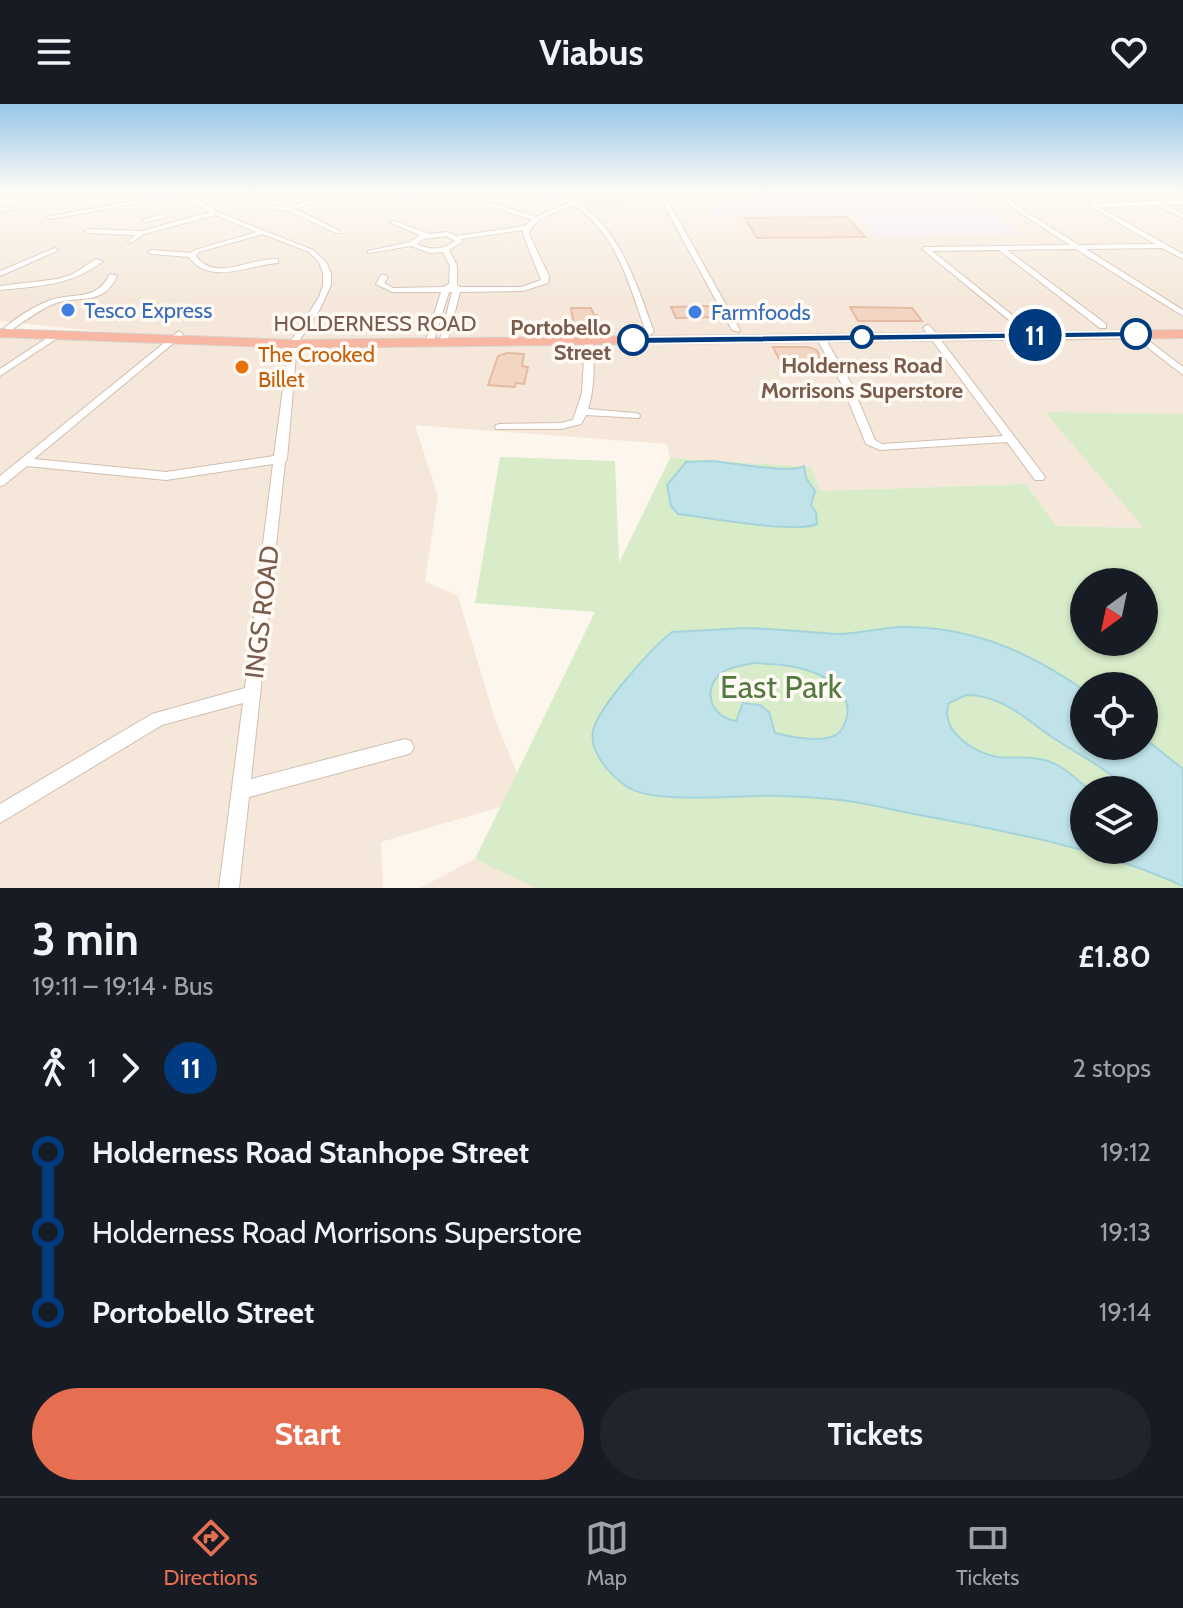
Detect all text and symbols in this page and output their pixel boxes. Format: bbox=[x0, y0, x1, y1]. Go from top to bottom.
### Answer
icon: menu bbox=[32, 30, 76, 74]
text: Viabus bbox=[539, 30, 644, 74]
icon: heart bbox=[1107, 30, 1151, 74]
place label: Tesco Express bbox=[84, 297, 212, 324]
place label: Farmfoods bbox=[711, 299, 811, 326]
marker: Tesco Express bbox=[59, 301, 77, 319]
marker: Farmfoods bbox=[686, 303, 704, 321]
line badge: 11 bbox=[999, 309, 1071, 361]
street label: HOLDERNESS ROAD bbox=[274, 310, 476, 337]
place label: Portobello Street bbox=[510, 314, 611, 366]
text: 11 bbox=[1025, 318, 1045, 352]
unlabelled marker bbox=[1121, 319, 1151, 349]
marker: Portobello Street bbox=[618, 325, 648, 355]
marker: Holderness Road Morrisons Superstore bbox=[851, 326, 873, 348]
place label: The Crooked Billet bbox=[258, 341, 375, 393]
place label: Holderness Road Morrisons Superstore bbox=[761, 352, 963, 404]
marker: The Crooked Billet bbox=[233, 358, 251, 376]
street label: INGS ROAD bbox=[238, 544, 286, 680]
north arrow bbox=[1070, 568, 1158, 656]
map controls bbox=[1070, 568, 1158, 864]
park label: East Park bbox=[720, 667, 843, 706]
button: locate bbox=[1070, 672, 1158, 760]
button: layers bbox=[1070, 776, 1158, 864]
text: 3 min bbox=[32, 913, 139, 966]
text: £1.80 bbox=[1078, 938, 1151, 975]
text: 19:11 – 19:14 · Bus bbox=[32, 970, 213, 1002]
icon: walk bbox=[32, 1046, 76, 1090]
icon: forward bbox=[108, 1046, 152, 1090]
text: 11 bbox=[180, 1051, 201, 1085]
text: 1 bbox=[88, 1052, 96, 1084]
text: 2 stops bbox=[1073, 1052, 1151, 1084]
text: Holderness Road Stanhope Street bbox=[92, 1134, 529, 1171]
text: 19:12 bbox=[1100, 1136, 1151, 1168]
text: Holderness Road Morrisons Superstore bbox=[92, 1214, 582, 1251]
text: 19:13 bbox=[1100, 1216, 1151, 1248]
text: Portobello Street bbox=[92, 1294, 314, 1331]
text: 19:14 bbox=[1099, 1296, 1151, 1328]
button: Start bbox=[32, 1388, 584, 1480]
button: Tickets bbox=[600, 1388, 1151, 1480]
tab: Directions bbox=[164, 1516, 258, 1591]
tab: Map bbox=[585, 1516, 629, 1591]
tab: Tickets bbox=[956, 1516, 1019, 1591]

